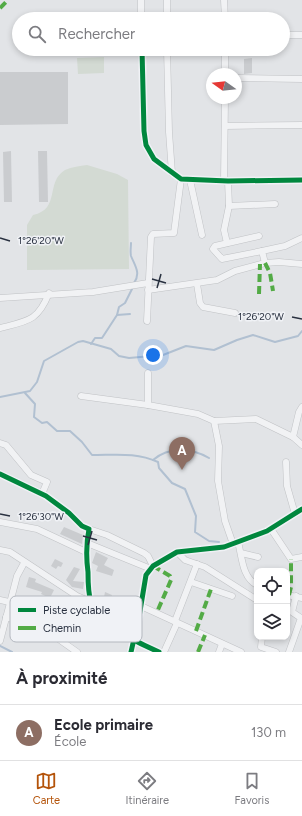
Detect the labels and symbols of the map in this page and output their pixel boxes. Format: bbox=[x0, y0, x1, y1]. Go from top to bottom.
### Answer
north arrow bbox=[206, 68, 242, 104]
text: 1°26'20"W bbox=[18, 234, 64, 247]
text: 1°26'20"W bbox=[238, 310, 284, 323]
your location bbox=[143, 345, 163, 365]
pin: A bbox=[169, 437, 195, 470]
text: 1°26'30"W bbox=[18, 510, 64, 523]
legend bbox=[10, 596, 142, 642]
text: Piste cyclable bbox=[43, 604, 110, 617]
text: Chemin bbox=[43, 622, 81, 635]

